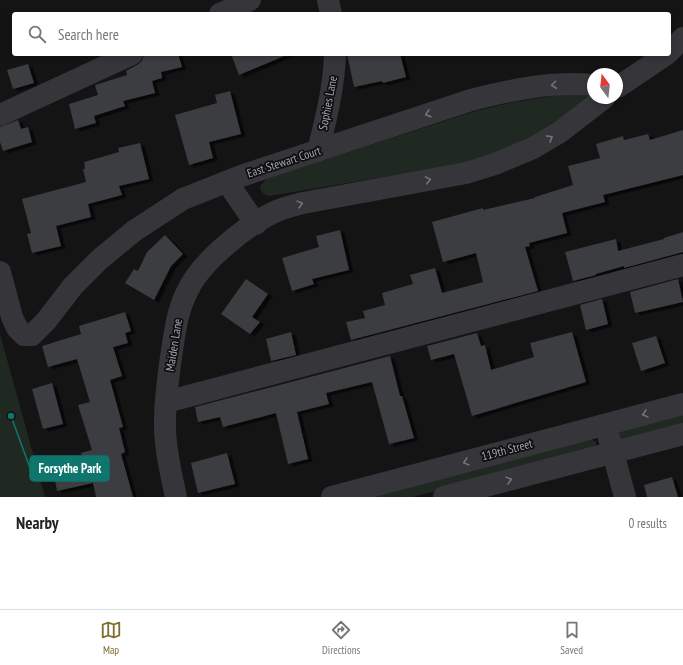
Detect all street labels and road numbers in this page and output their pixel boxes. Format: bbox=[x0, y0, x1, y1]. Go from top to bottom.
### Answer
street label: Sophies Lane bbox=[315, 75, 340, 131]
street label: East Stewart Court bbox=[245, 142, 323, 181]
street label: Maiden Lane bbox=[162, 318, 185, 372]
street label: 119th Street bbox=[480, 435, 535, 464]

